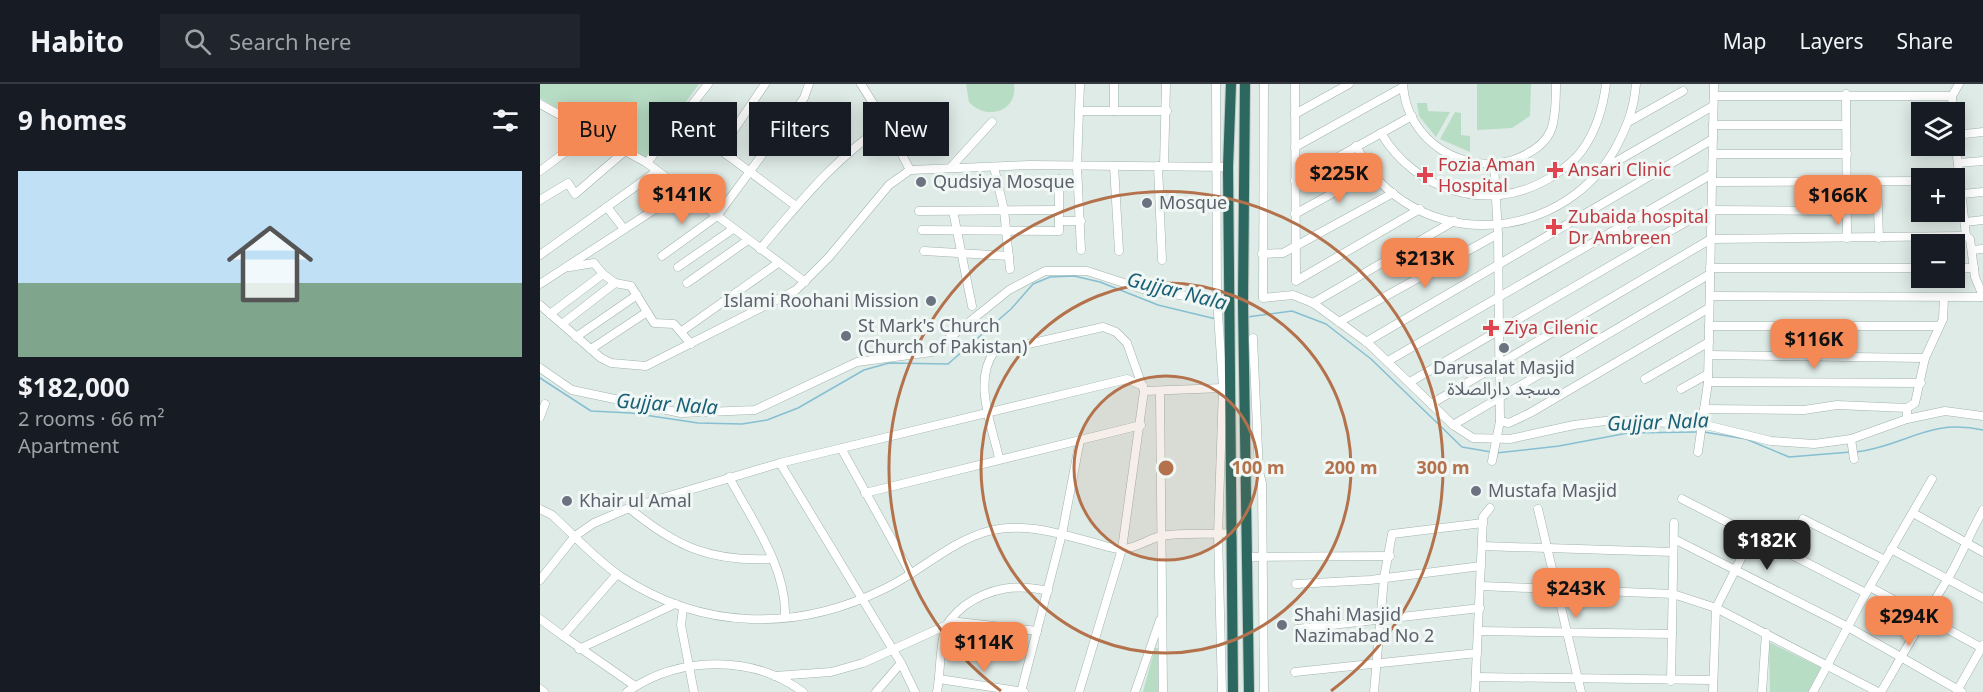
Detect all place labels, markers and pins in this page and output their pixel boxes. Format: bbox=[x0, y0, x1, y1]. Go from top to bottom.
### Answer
place label: Fozia Aman Hospital bbox=[1438, 152, 1536, 197]
pin: $225K bbox=[1297, 153, 1381, 204]
place label: Ansari Clinic bbox=[1568, 157, 1672, 181]
marker: Ansari Clinic bbox=[1546, 161, 1564, 179]
marker: Fozia Aman Hospital bbox=[1416, 166, 1434, 184]
place label: Qudsiya Mosque bbox=[933, 169, 1075, 193]
pin: $141K bbox=[640, 174, 724, 225]
marker: Qudsiya Mosque bbox=[914, 175, 928, 189]
pin: $166K bbox=[1796, 175, 1880, 226]
place label: Mosque bbox=[1159, 190, 1227, 214]
marker: Mosque bbox=[1140, 196, 1154, 210]
place label: Zubaida hospital Dr Ambreen bbox=[1568, 204, 1709, 249]
marker: Zubaida hospital Dr Ambreen bbox=[1545, 218, 1563, 236]
pin: $213K bbox=[1383, 238, 1467, 289]
place label: Islami Roohani Mission bbox=[724, 288, 919, 312]
marker: Islami Roohani Mission bbox=[924, 294, 938, 308]
place label: St Mark's Church (Church of Pakistan) bbox=[858, 313, 1027, 358]
place label: Ziya Cilenic bbox=[1504, 315, 1598, 339]
marker: Ziya Cilenic bbox=[1482, 319, 1500, 337]
pin: $116K bbox=[1772, 319, 1856, 370]
marker: St Mark's Church (Church of Pakistan) bbox=[839, 329, 853, 343]
marker: Darusalat Masjid مسجد دارالصلاة bbox=[1497, 341, 1511, 355]
place label: Darusalat Masjid مسجد دارالصلاة bbox=[1433, 355, 1575, 400]
centre of rings bbox=[1156, 458, 1176, 478]
place label: Mustafa Masjid bbox=[1488, 478, 1617, 502]
marker: Mustafa Masjid bbox=[1469, 484, 1483, 498]
place label: Khair ul Amal bbox=[579, 488, 692, 512]
marker: Khair ul Amal bbox=[560, 494, 574, 508]
pin: $182K bbox=[1725, 520, 1809, 571]
pin: $243K bbox=[1534, 568, 1618, 619]
pin: $294K bbox=[1867, 596, 1951, 647]
place label: Shahi Masjid Nazimabad No 2 bbox=[1294, 602, 1434, 647]
marker: Shahi Masjid Nazimabad No 2 bbox=[1275, 618, 1289, 632]
pin: $114K bbox=[942, 622, 1026, 673]

